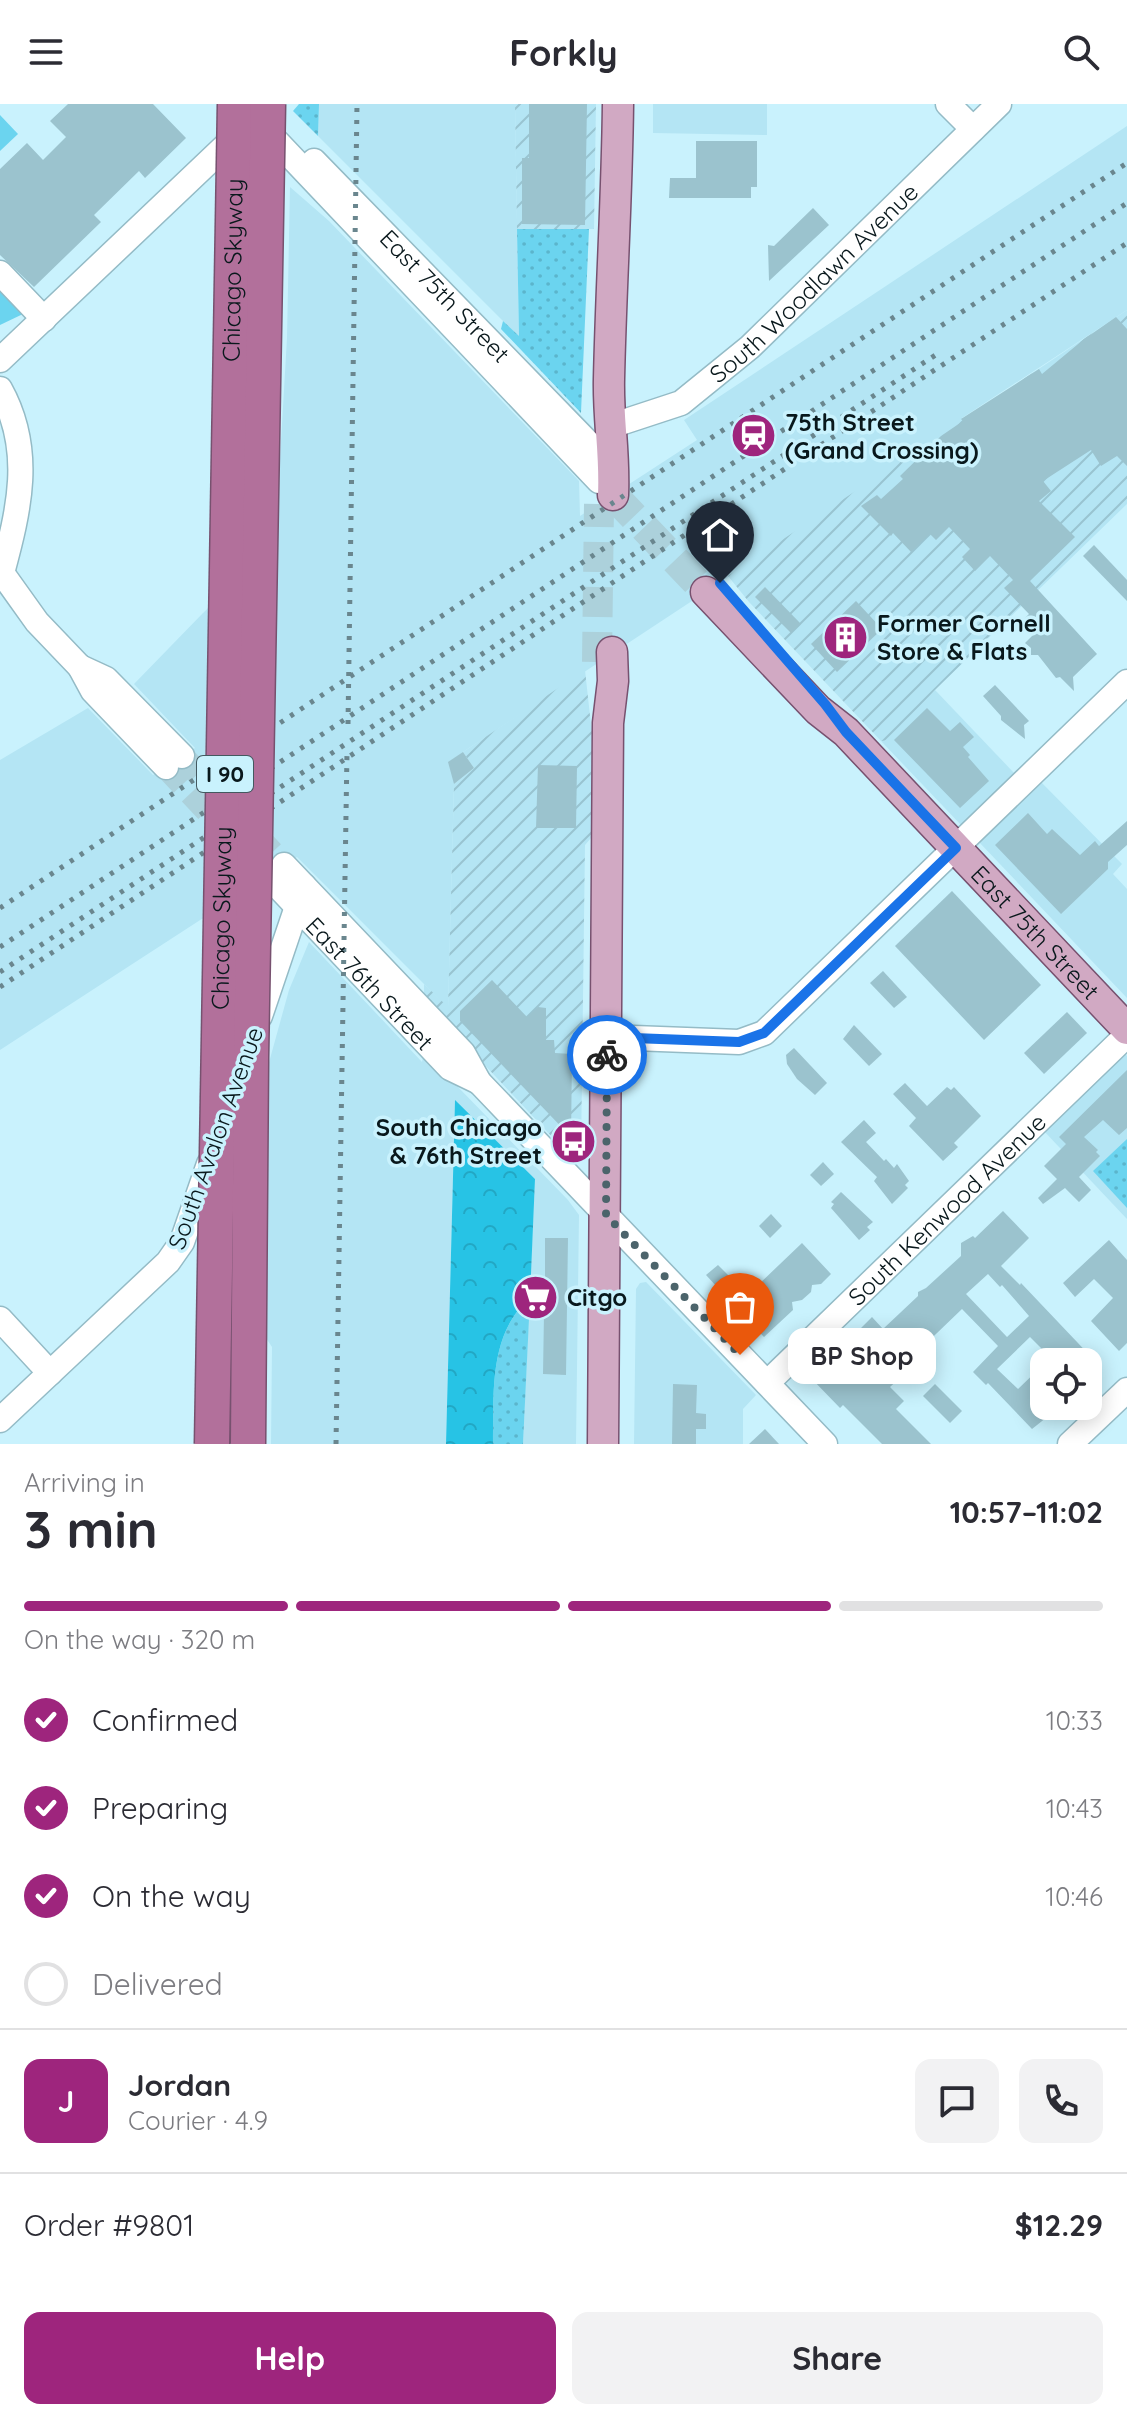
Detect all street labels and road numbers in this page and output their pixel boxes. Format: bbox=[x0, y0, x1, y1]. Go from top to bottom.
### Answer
street label: South Woodlawn Avenue bbox=[703, 177, 924, 389]
street label: Chicago Skyway bbox=[216, 178, 249, 362]
street label: East 75th Street bbox=[374, 223, 516, 368]
road number: I 90 bbox=[197, 756, 253, 792]
street label: Chicago Skyway bbox=[204, 826, 238, 1010]
street label: East 75th Street bbox=[965, 859, 1106, 1006]
street label: East 76th Street bbox=[300, 910, 440, 1056]
street label: South Avalon Avenue bbox=[161, 1023, 269, 1253]
street label: South Kenwood Avenue bbox=[842, 1107, 1052, 1312]

